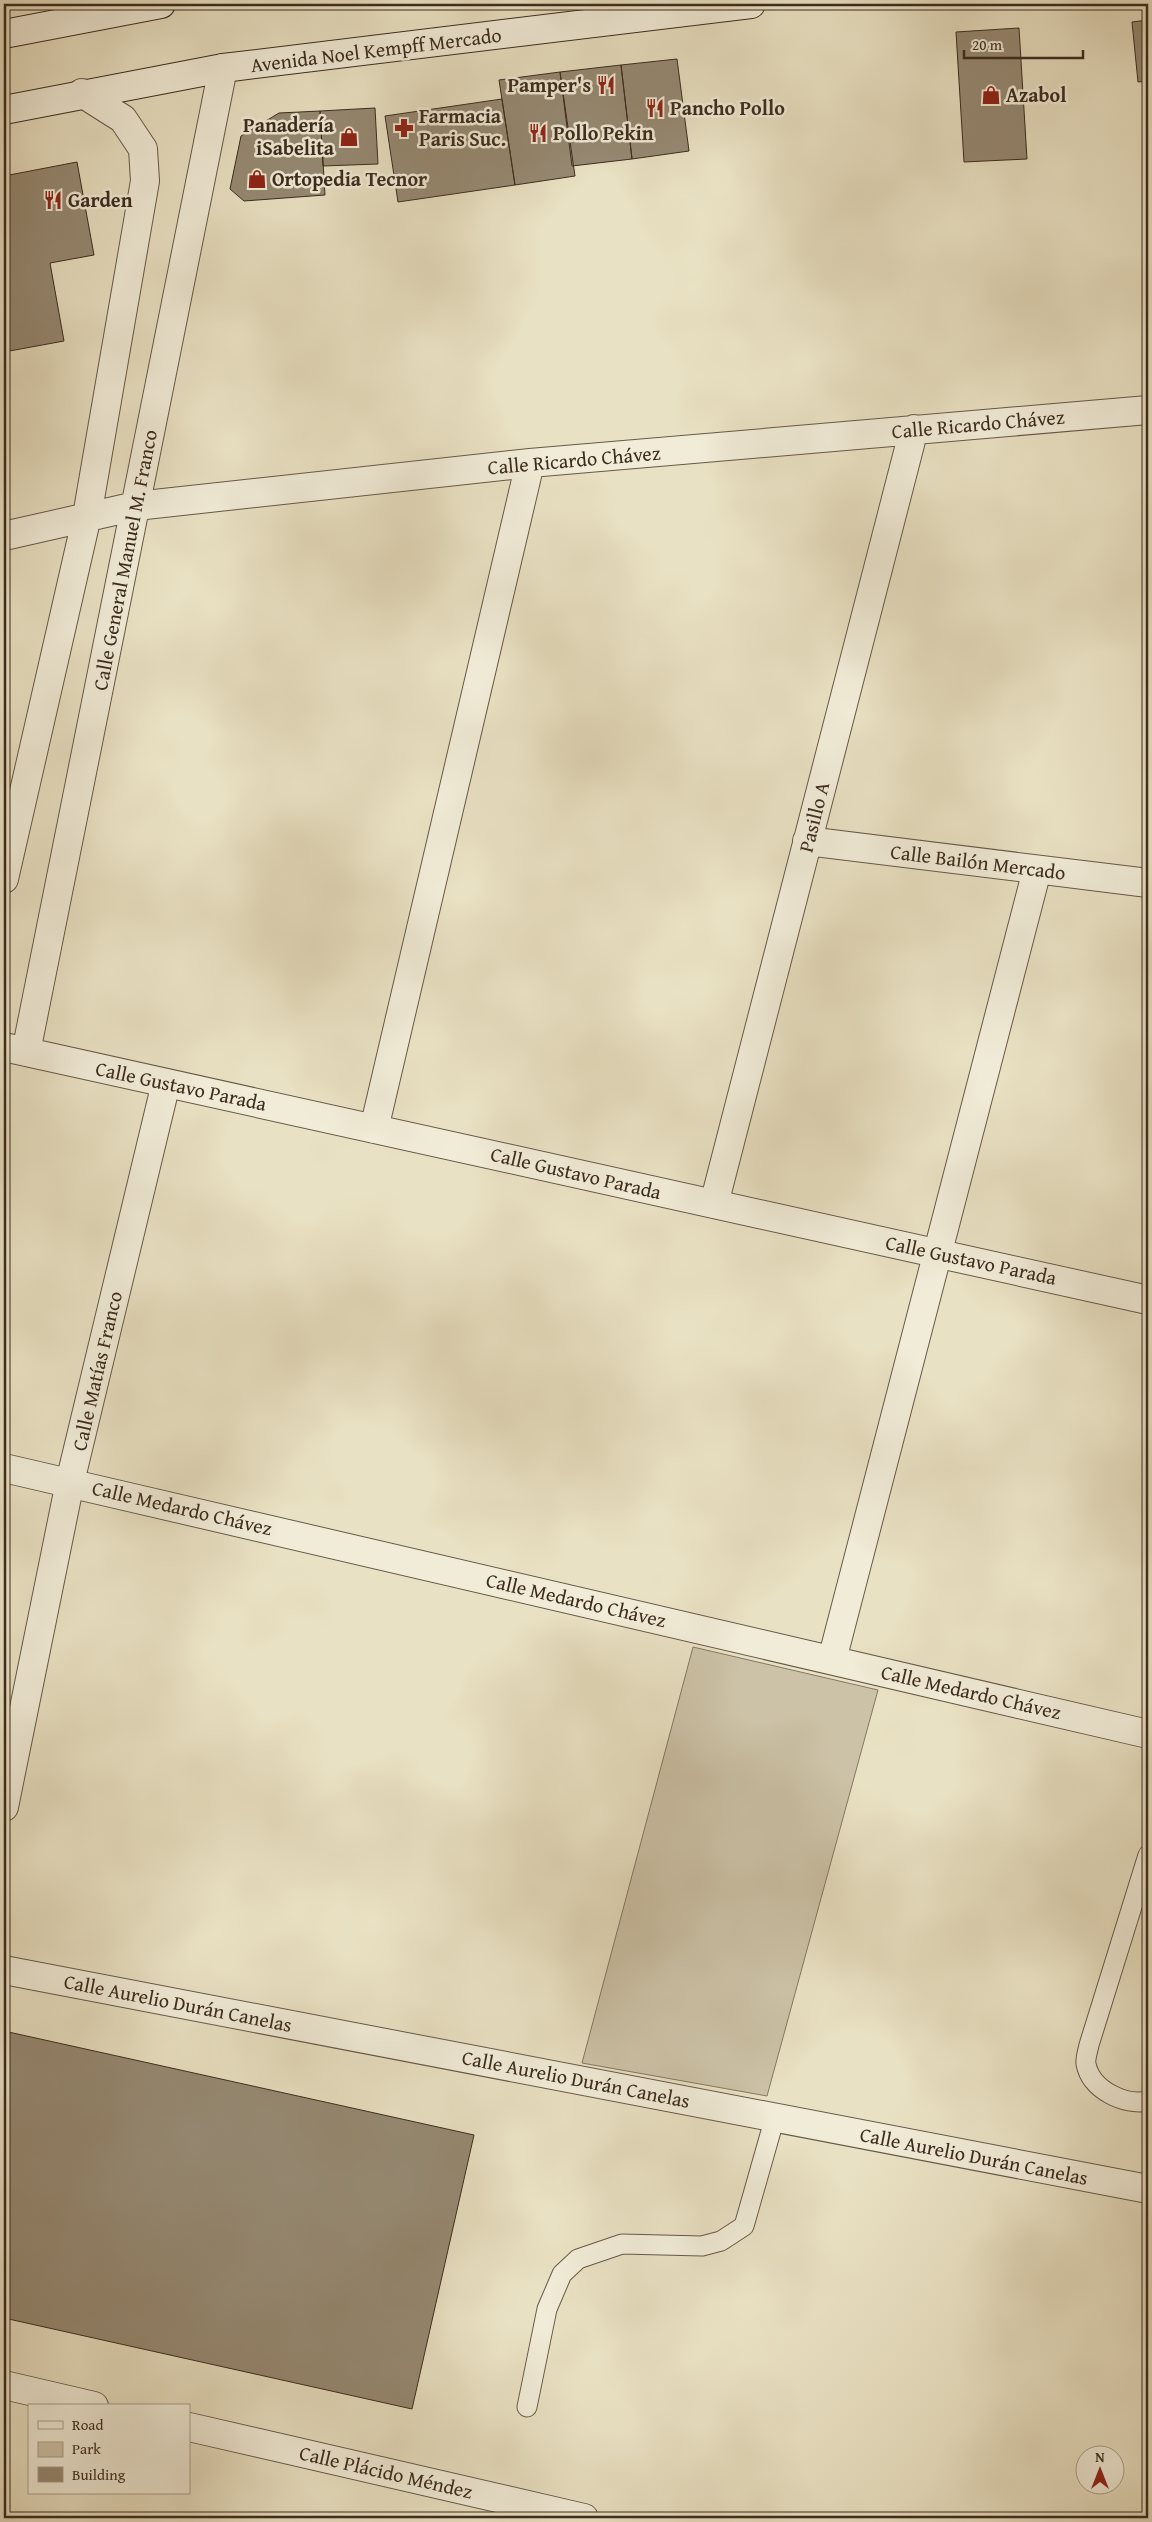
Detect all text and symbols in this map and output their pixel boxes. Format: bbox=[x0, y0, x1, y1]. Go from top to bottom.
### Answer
street label: Avenida Noel Kempff Mercado bbox=[249, 20, 503, 79]
scale bar bbox=[964, 28, 1083, 60]
text: 20 m bbox=[972, 34, 1003, 55]
place label: Pamper's bbox=[507, 70, 591, 99]
restaurant icon: Pamper's bbox=[595, 74, 617, 96]
place label: Azabol bbox=[1006, 80, 1066, 109]
shop icon: Azabol bbox=[980, 84, 1002, 106]
place label: Pancho Pollo bbox=[670, 93, 785, 122]
restaurant icon: Pancho Pollo bbox=[644, 97, 666, 119]
place label: Farmacia Paris Suc. bbox=[419, 101, 506, 153]
place label: Panadería iSabelita bbox=[243, 110, 335, 162]
pharmacy icon: Farmacia Paris Suc. bbox=[393, 117, 415, 139]
place label: Pollo Pekin bbox=[553, 118, 654, 147]
restaurant icon: Pollo Pekin bbox=[527, 122, 549, 144]
shop icon: Panadería iSabelita bbox=[338, 126, 360, 148]
place label: Ortopedia Tecnor bbox=[272, 164, 427, 193]
shop icon: Ortopedia Tecnor bbox=[246, 168, 268, 190]
place label: Garden bbox=[68, 185, 133, 214]
restaurant icon: Garden bbox=[42, 189, 64, 211]
street label: Calle Ricardo Chávez bbox=[890, 401, 1066, 445]
street label: Calle General Manuel M. Franco bbox=[85, 427, 164, 693]
street label: Calle Ricardo Chávez bbox=[486, 437, 662, 481]
street label: Pasillo A bbox=[791, 779, 836, 855]
street label: Calle Bailón Mercado bbox=[889, 836, 1067, 887]
street label: Calle Gustavo Parada bbox=[93, 1053, 270, 1118]
street label: Calle Gustavo Parada bbox=[488, 1139, 665, 1206]
street label: Calle Gustavo Parada bbox=[883, 1227, 1060, 1292]
street label: Calle Matías Franco bbox=[64, 1288, 129, 1454]
street label: Calle Medardo Chávez bbox=[89, 1473, 275, 1542]
street label: Calle Medardo Chávez bbox=[483, 1565, 669, 1634]
street label: Calle Medardo Chávez bbox=[878, 1657, 1064, 1726]
street label: Calle Aurelio Durán Canelas bbox=[62, 1966, 295, 2039]
street label: Calle Aurelio Durán Canelas bbox=[460, 2042, 693, 2115]
street label: Calle Aurelio Durán Canelas bbox=[858, 2119, 1091, 2192]
legend bbox=[28, 2404, 190, 2494]
text: Road bbox=[72, 2414, 103, 2435]
text: Park bbox=[72, 2438, 101, 2459]
street label: Calle Plácido Méndez bbox=[297, 2438, 476, 2506]
north arrow bbox=[1074, 2444, 1124, 2494]
text: N bbox=[1095, 2447, 1105, 2467]
text: Building bbox=[72, 2464, 126, 2485]

